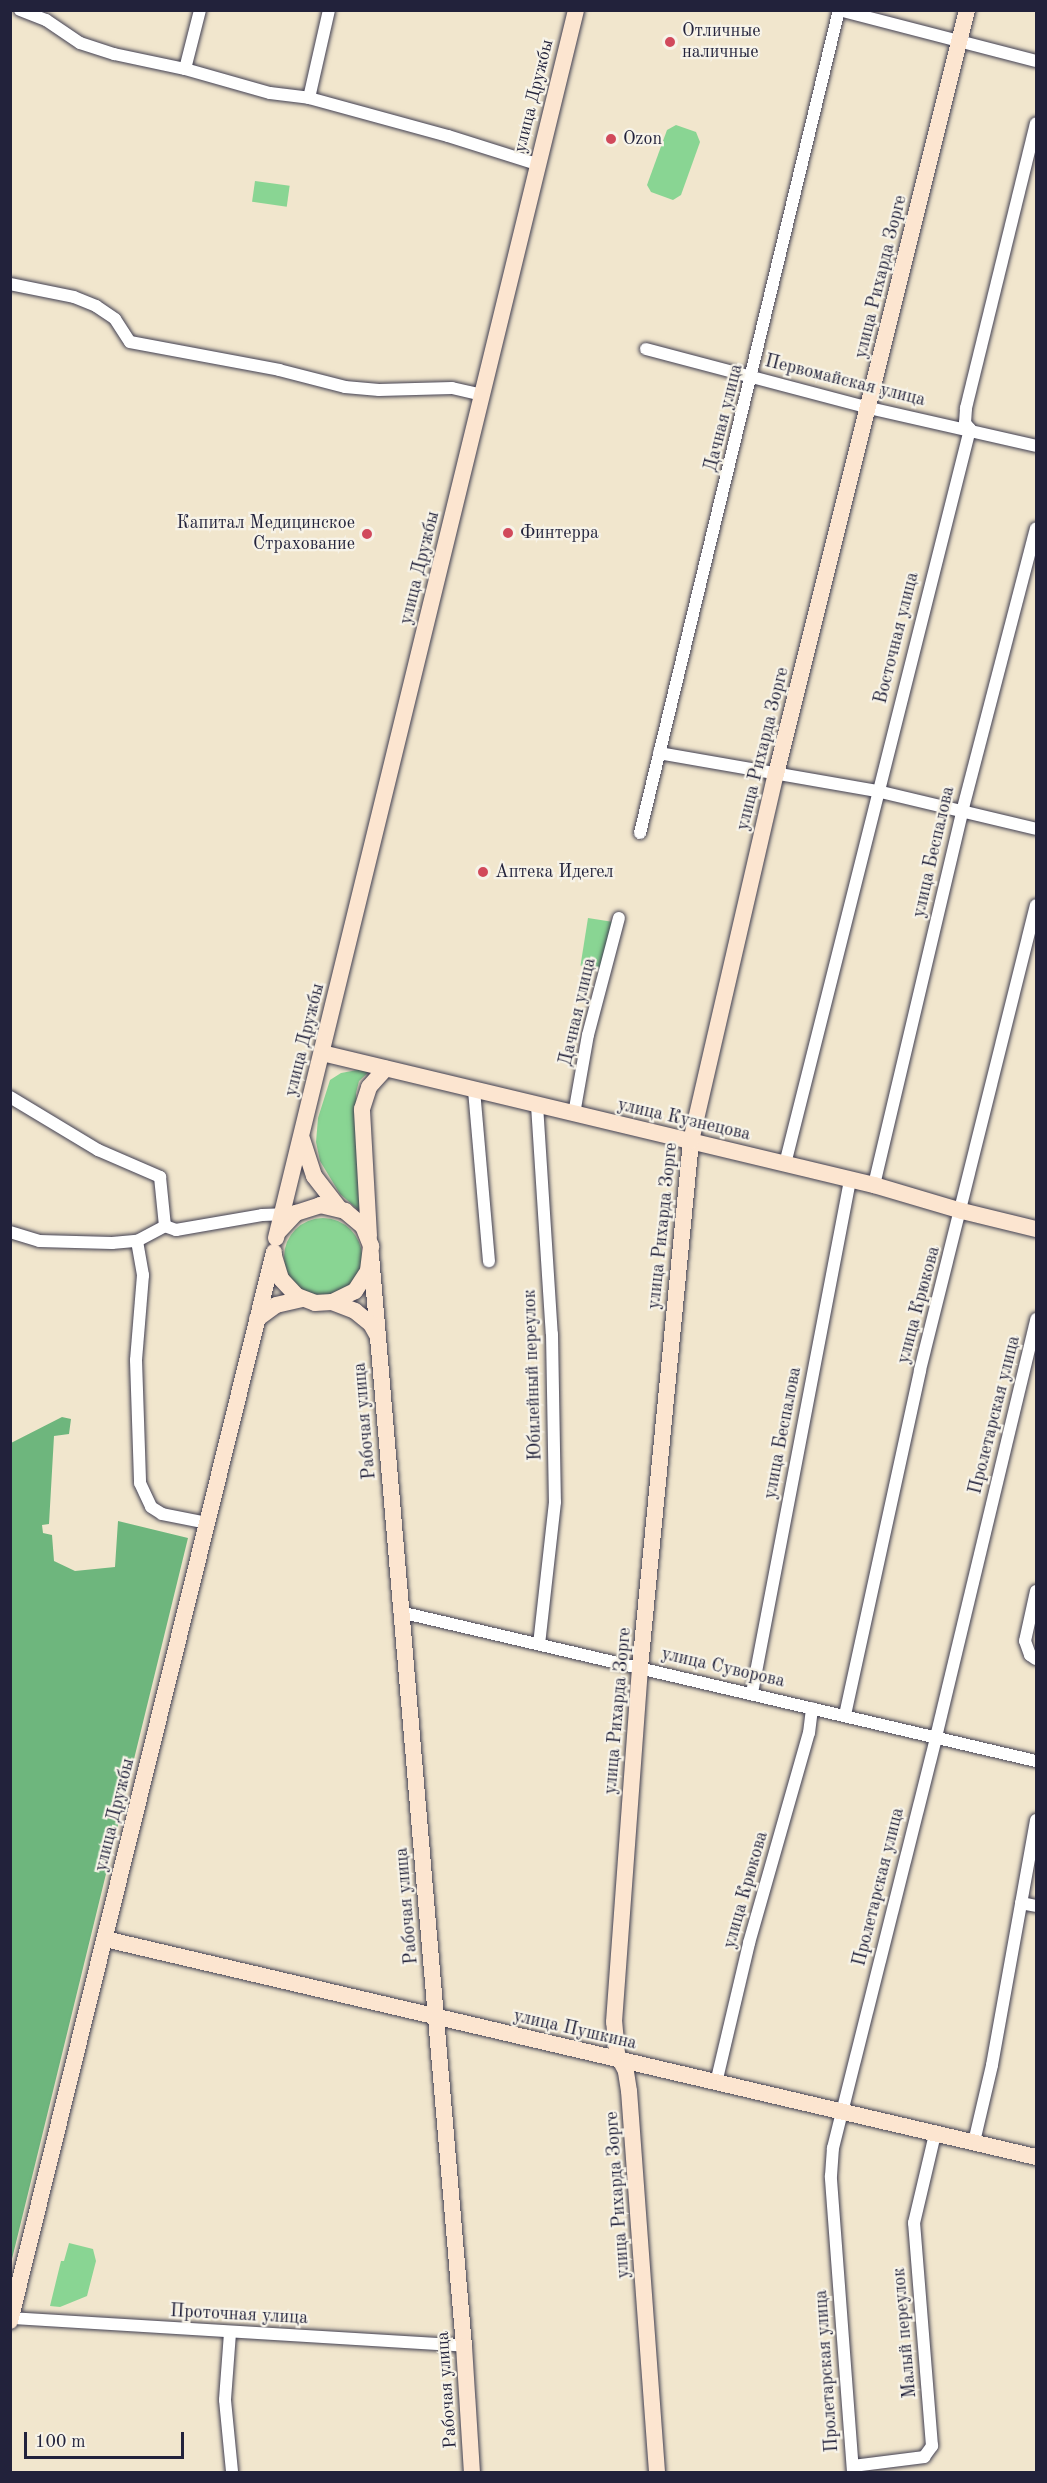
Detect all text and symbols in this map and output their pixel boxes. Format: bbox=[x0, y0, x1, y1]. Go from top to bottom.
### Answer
place label: Отличные наличные bbox=[682, 21, 761, 63]
marker: Отличные наличные bbox=[663, 35, 677, 49]
street label: улица Дружбы bbox=[509, 37, 559, 155]
place label: Ozon bbox=[623, 128, 662, 150]
marker: Ozon bbox=[604, 132, 618, 146]
street label: улица Рихарда Зорге bbox=[850, 193, 912, 361]
street label: Первомайская улица bbox=[763, 351, 927, 411]
street label: Дачная улица bbox=[700, 362, 748, 474]
street label: улица Дружбы bbox=[395, 509, 445, 627]
place label: Капитал Медицинское Страхование bbox=[177, 513, 355, 556]
place label: Финтерра bbox=[520, 522, 599, 544]
marker: Финтерра bbox=[501, 526, 515, 540]
marker: Капитал Медицинское Страхование bbox=[360, 527, 374, 541]
street label: Восточная улица bbox=[870, 570, 924, 706]
street label: улица Рихарда Зорге bbox=[732, 665, 794, 833]
street label: улица Беспалова bbox=[908, 784, 960, 920]
place label: Аптека Идегел bbox=[495, 861, 614, 883]
marker: Аптека Идегел bbox=[476, 865, 490, 879]
street label: Дачная улица bbox=[555, 956, 601, 1068]
street label: улица Дружбы bbox=[280, 981, 330, 1099]
street label: улица Кузнецова bbox=[615, 1094, 753, 1146]
street label: улица Рихарда Зорге bbox=[644, 1142, 682, 1310]
street label: улица Крюкова bbox=[893, 1244, 945, 1366]
street label: Юбилейный переулок bbox=[519, 1289, 547, 1461]
street label: Пролетарская улица bbox=[965, 1333, 1025, 1497]
street label: Рабочая улица bbox=[349, 1362, 381, 1480]
street label: улица Беспалова bbox=[760, 1365, 806, 1501]
street label: улица Рихарда Зорге bbox=[600, 1627, 636, 1795]
street label: улица Суворова bbox=[659, 1643, 787, 1693]
street label: улица Дружбы bbox=[90, 1756, 140, 1874]
street label: Пролетарская улица bbox=[849, 1805, 909, 1969]
street label: улица Крюкова bbox=[719, 1829, 773, 1951]
street label: Рабочая улица bbox=[391, 1847, 423, 1965]
street label: улица Пушкина bbox=[511, 2005, 639, 2055]
street label: улица Рихарда Зорге bbox=[601, 2111, 635, 2279]
street label: Малый переулок bbox=[889, 2267, 921, 2399]
street label: Пролетарская улица bbox=[811, 2289, 843, 2453]
street label: Проточная улица bbox=[169, 2301, 309, 2329]
street label: Рабочая улица bbox=[432, 2331, 462, 2449]
scale bar bbox=[27, 2420, 188, 2458]
text: 100 m bbox=[35, 2433, 86, 2451]

